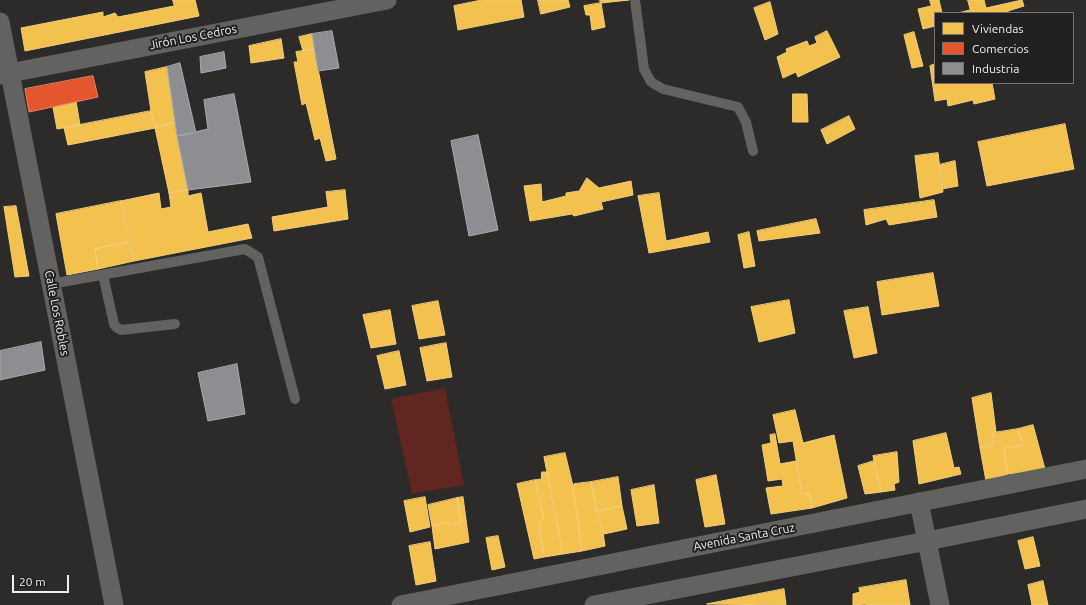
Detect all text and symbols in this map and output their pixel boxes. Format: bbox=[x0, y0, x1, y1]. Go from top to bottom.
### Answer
legend bbox=[934, 12, 1074, 84]
street label: Jirón Los Cedros bbox=[148, 21, 238, 53]
text: Viviendas bbox=[972, 22, 1024, 35]
text: Comercios bbox=[972, 42, 1029, 55]
text: Industria bbox=[972, 62, 1019, 75]
street label: Calle Los Robles bbox=[42, 269, 72, 357]
street label: Avenida Santa Cruz bbox=[692, 520, 796, 554]
scale bar bbox=[14, 567, 71, 593]
text: 20 m bbox=[19, 575, 46, 588]

